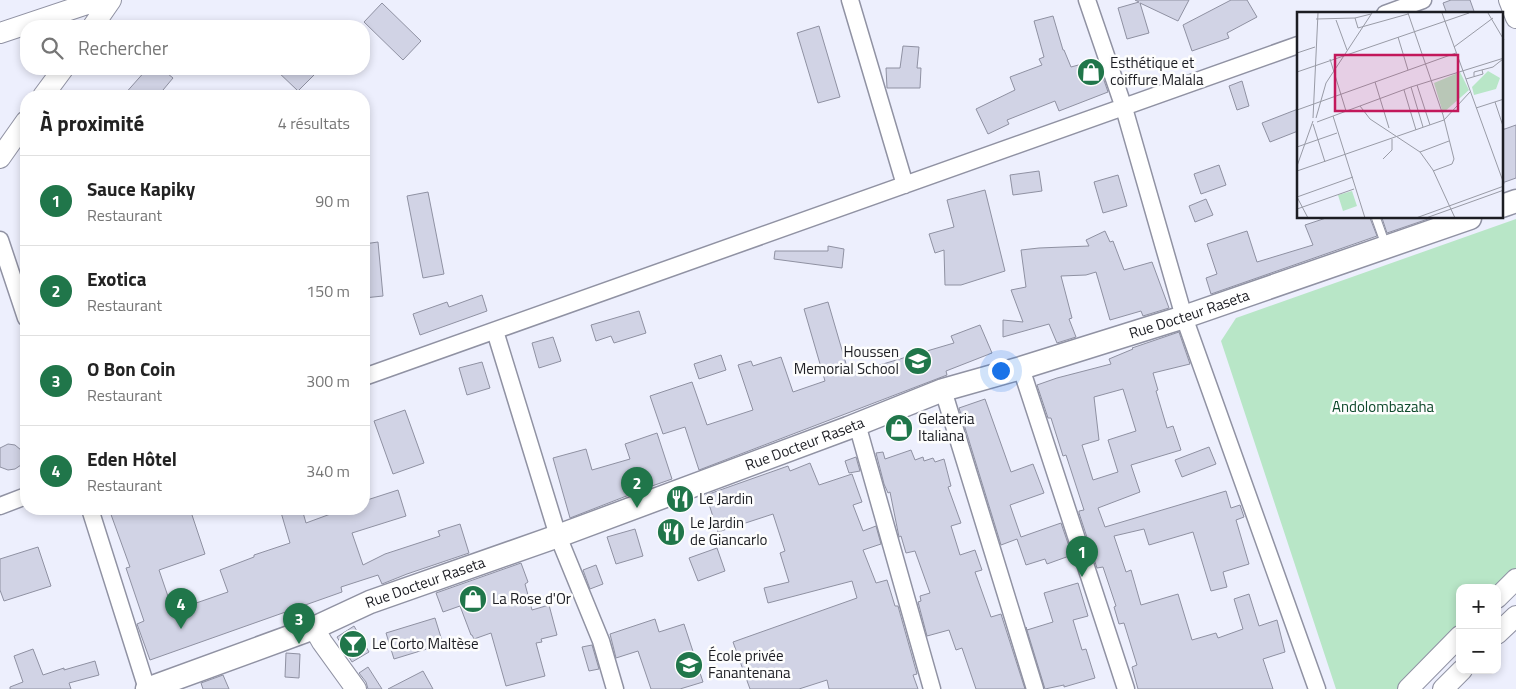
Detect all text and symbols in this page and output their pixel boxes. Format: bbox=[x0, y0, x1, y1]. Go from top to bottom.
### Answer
inset map bbox=[1297, 12, 1504, 219]
search box bbox=[20, 20, 370, 75]
text: Rechercher bbox=[78, 33, 168, 62]
icon: search bbox=[38, 34, 66, 62]
place label: Esthétique et coiffure Malala bbox=[1110, 51, 1204, 91]
shop icon: Esthétique et coiffure Malala bbox=[1076, 57, 1106, 87]
text: À proximité bbox=[40, 107, 144, 139]
text: 4 résultats bbox=[278, 111, 350, 135]
text: Sauce Kapiky bbox=[87, 174, 195, 203]
text: 1 bbox=[52, 189, 60, 213]
text: 90 m bbox=[315, 189, 350, 213]
text: Restaurant bbox=[87, 203, 162, 227]
text: Exotica bbox=[87, 264, 146, 293]
text: 2 bbox=[52, 279, 60, 303]
text: 150 m bbox=[306, 279, 350, 303]
street label: Rue Docteur Raseta bbox=[1126, 283, 1253, 345]
text: Restaurant bbox=[87, 293, 162, 317]
place label: Houssen Memorial School bbox=[794, 340, 899, 380]
school or university icon: Houssen Memorial School bbox=[903, 346, 933, 376]
text: O Bon Coin bbox=[87, 354, 176, 383]
your location bbox=[988, 358, 1014, 384]
text: 3 bbox=[52, 369, 60, 393]
text: 300 m bbox=[306, 369, 350, 393]
text: Restaurant bbox=[87, 383, 162, 407]
park label: Andolombazaha bbox=[1332, 395, 1435, 418]
place label: Gelateria Italiana bbox=[918, 407, 975, 447]
street label: Rue Docteur Raseta bbox=[742, 411, 868, 476]
shop icon: Gelateria Italiana bbox=[884, 413, 914, 443]
text: Eden Hôtel bbox=[87, 444, 177, 473]
text: 4 bbox=[52, 459, 60, 483]
text: 340 m bbox=[306, 459, 350, 483]
pin: 2 bbox=[621, 467, 653, 508]
text: Restaurant bbox=[87, 473, 162, 497]
restaurant icon: Le Jardin bbox=[665, 484, 695, 514]
place label: Le Jardin bbox=[699, 487, 753, 510]
place label: Le Jardin de Giancarlo bbox=[690, 511, 768, 551]
restaurant icon: Le Jardin de Giancarlo bbox=[656, 517, 686, 547]
pin: 1 bbox=[1066, 536, 1098, 577]
street label: Rue Docteur Raseta bbox=[362, 550, 489, 614]
shop icon: La Rose d'Or bbox=[458, 584, 488, 614]
map controls bbox=[1456, 584, 1501, 674]
button: + bbox=[1456, 584, 1501, 629]
place label: La Rose d'Or bbox=[492, 587, 571, 610]
pin: 4 bbox=[165, 588, 197, 629]
pin: 3 bbox=[283, 603, 315, 644]
bar icon: Le Corto Maltèse bbox=[338, 629, 368, 659]
button: − bbox=[1456, 629, 1501, 674]
place label: Le Corto Maltèse bbox=[372, 632, 479, 655]
place label: École privée Fanantenana bbox=[708, 644, 791, 684]
school or university icon: École privée Fanantenana bbox=[674, 650, 704, 680]

